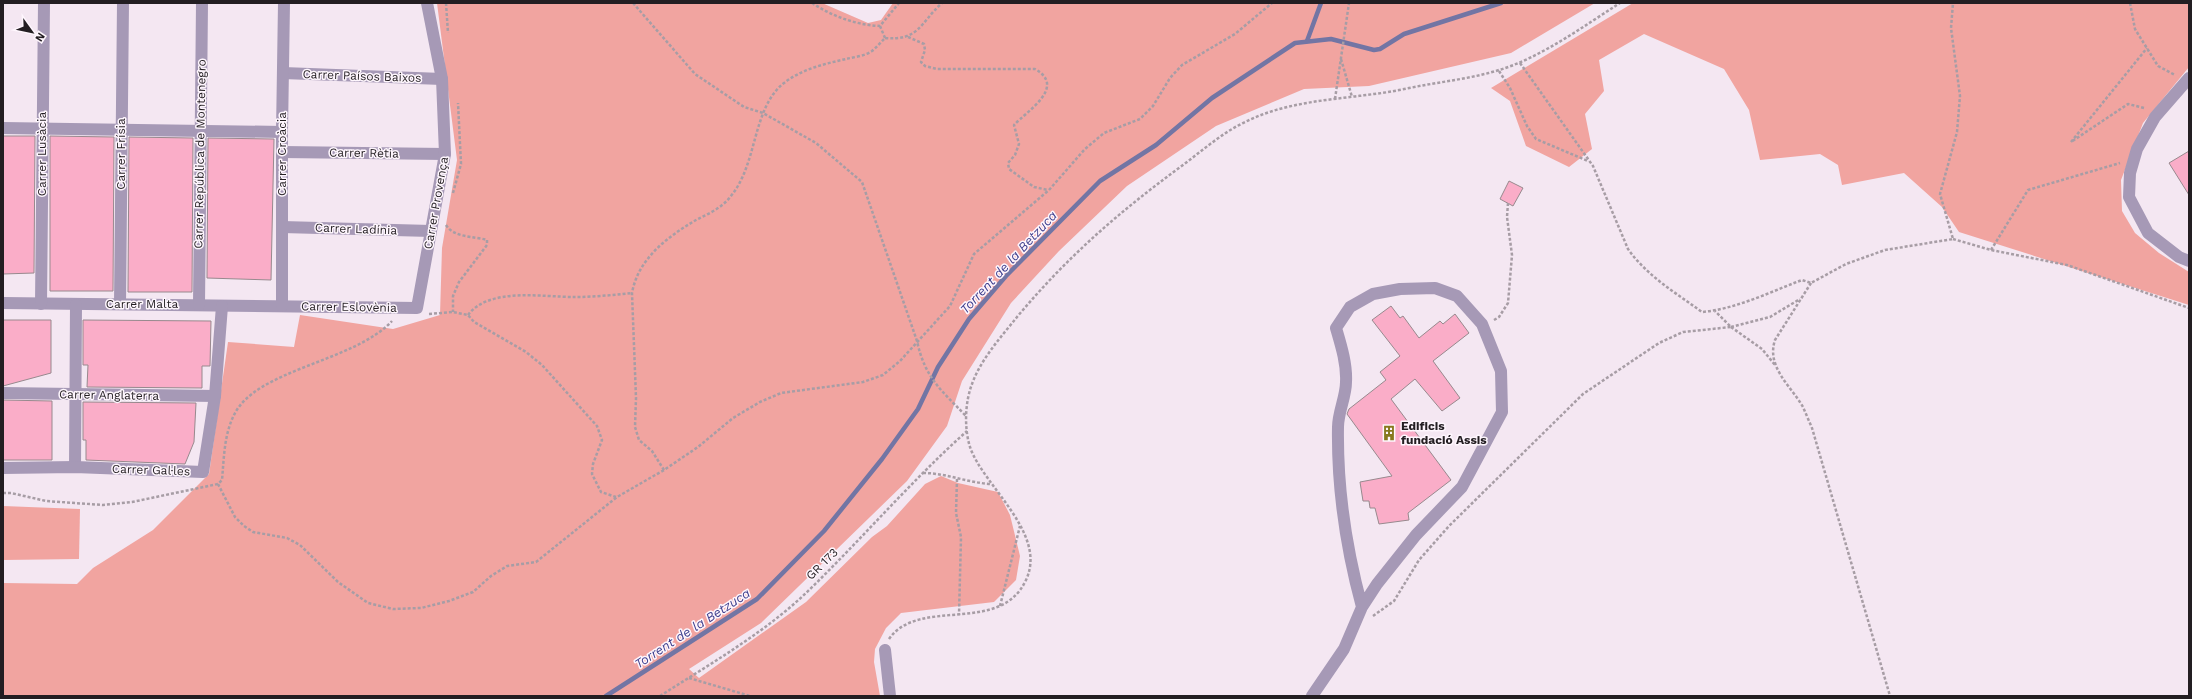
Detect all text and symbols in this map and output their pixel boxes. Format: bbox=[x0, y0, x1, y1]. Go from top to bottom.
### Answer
north arrow bbox=[12, 12, 52, 52]
text: N bbox=[32, 30, 48, 44]
street label: Carrer República de Montenegro bbox=[191, 59, 209, 249]
street label: Carrer Paísos Baixos bbox=[302, 67, 422, 85]
street label: Carrer Lusàcia bbox=[35, 112, 49, 196]
street label: Carrer Croàcia bbox=[275, 112, 289, 196]
street label: Carrer Frísia bbox=[114, 118, 128, 190]
street label: Carrer Rètia bbox=[329, 145, 399, 161]
street label: Carrer Provença bbox=[421, 155, 451, 250]
water label: Torrent de la Betzuca bbox=[957, 208, 1060, 317]
street label: Carrer Ladínia bbox=[315, 221, 398, 237]
street label: Carrer Malta bbox=[106, 297, 178, 311]
street label: Carrer Eslovènia bbox=[301, 299, 397, 315]
street label: Carrer Anglaterra bbox=[59, 387, 159, 403]
place label: Edificis fundació Assis bbox=[1401, 419, 1487, 447]
building icon: Edificis fundació Assis bbox=[1380, 424, 1398, 442]
street label: Carrer Gal·les bbox=[112, 462, 190, 478]
street label: GR 173 bbox=[803, 545, 841, 583]
water label: Torrent de la Betzuca bbox=[632, 585, 753, 671]

